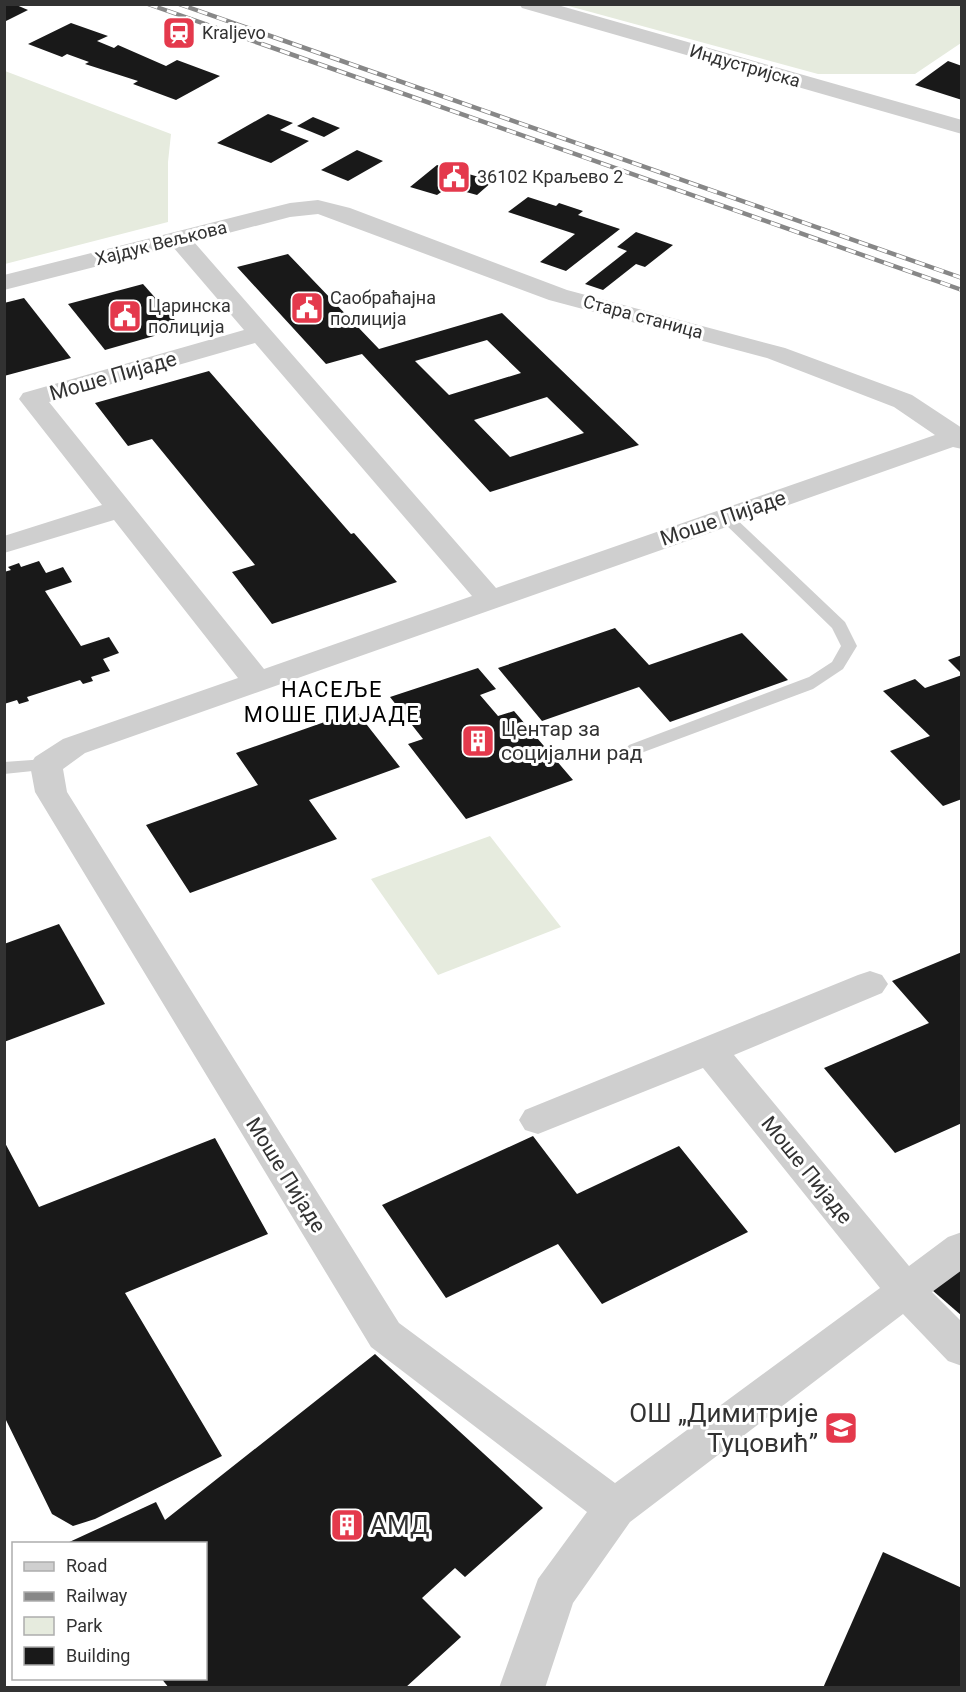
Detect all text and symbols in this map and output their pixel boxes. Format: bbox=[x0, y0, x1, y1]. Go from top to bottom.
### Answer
station icon: Kraljevo bbox=[161, 15, 197, 51]
place label: Kraljevo bbox=[202, 22, 266, 43]
street label: Индустријска bbox=[687, 40, 803, 91]
public building icon: 36102 Краљево 2 bbox=[436, 159, 472, 195]
place label: 36102 Краљево 2 bbox=[477, 166, 623, 187]
street label: Хајдук Вељкова bbox=[93, 216, 229, 269]
place label: Саобраћајна полиција bbox=[330, 287, 436, 329]
public building icon: Саобраћајна полиција bbox=[289, 290, 325, 326]
street label: Стара станица bbox=[581, 290, 705, 343]
place label: Царинска полиција bbox=[148, 295, 231, 337]
public building icon: Царинска полиција bbox=[107, 298, 143, 334]
street label: Моше Пијаде bbox=[47, 346, 179, 406]
street label: Моше Пијаде bbox=[657, 485, 789, 551]
district label: НАСЕЉЕ МОШЕ ПИЈАДЕ bbox=[244, 677, 420, 727]
place label: Центар за социјални рад bbox=[501, 717, 643, 765]
building icon: Центар за социјални рад bbox=[460, 723, 496, 759]
street label: Моше Пијаде bbox=[756, 1112, 858, 1228]
street label: Моше Пијаде bbox=[241, 1113, 331, 1237]
place label: ОШ „Димитрије Туцовић” bbox=[629, 1398, 818, 1458]
school or university icon: ОШ „Димитрије Туцовић” bbox=[823, 1410, 859, 1446]
building icon: АМД bbox=[329, 1507, 365, 1543]
place label: АМД bbox=[370, 1510, 429, 1540]
legend bbox=[12, 1542, 207, 1680]
text: Road bbox=[66, 1555, 107, 1576]
text: Railway bbox=[66, 1585, 128, 1606]
text: Park bbox=[66, 1615, 103, 1636]
text: Building bbox=[66, 1645, 130, 1666]

